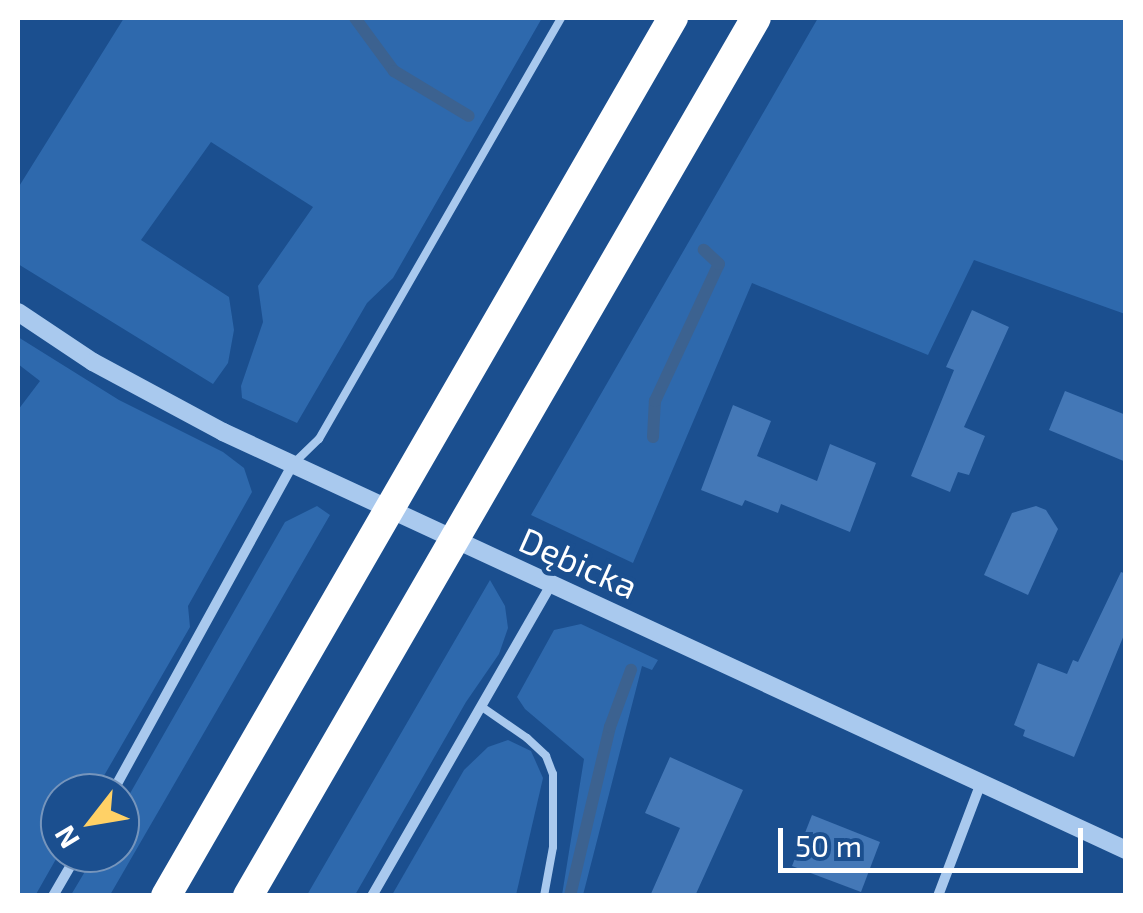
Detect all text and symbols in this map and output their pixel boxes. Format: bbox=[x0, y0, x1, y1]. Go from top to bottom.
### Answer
street label: Dębicka bbox=[513, 517, 645, 607]
north arrow bbox=[40, 773, 140, 873]
scale bar bbox=[783, 808, 1088, 870]
text: N bbox=[46, 820, 86, 855]
text: 50 m bbox=[795, 827, 862, 863]

